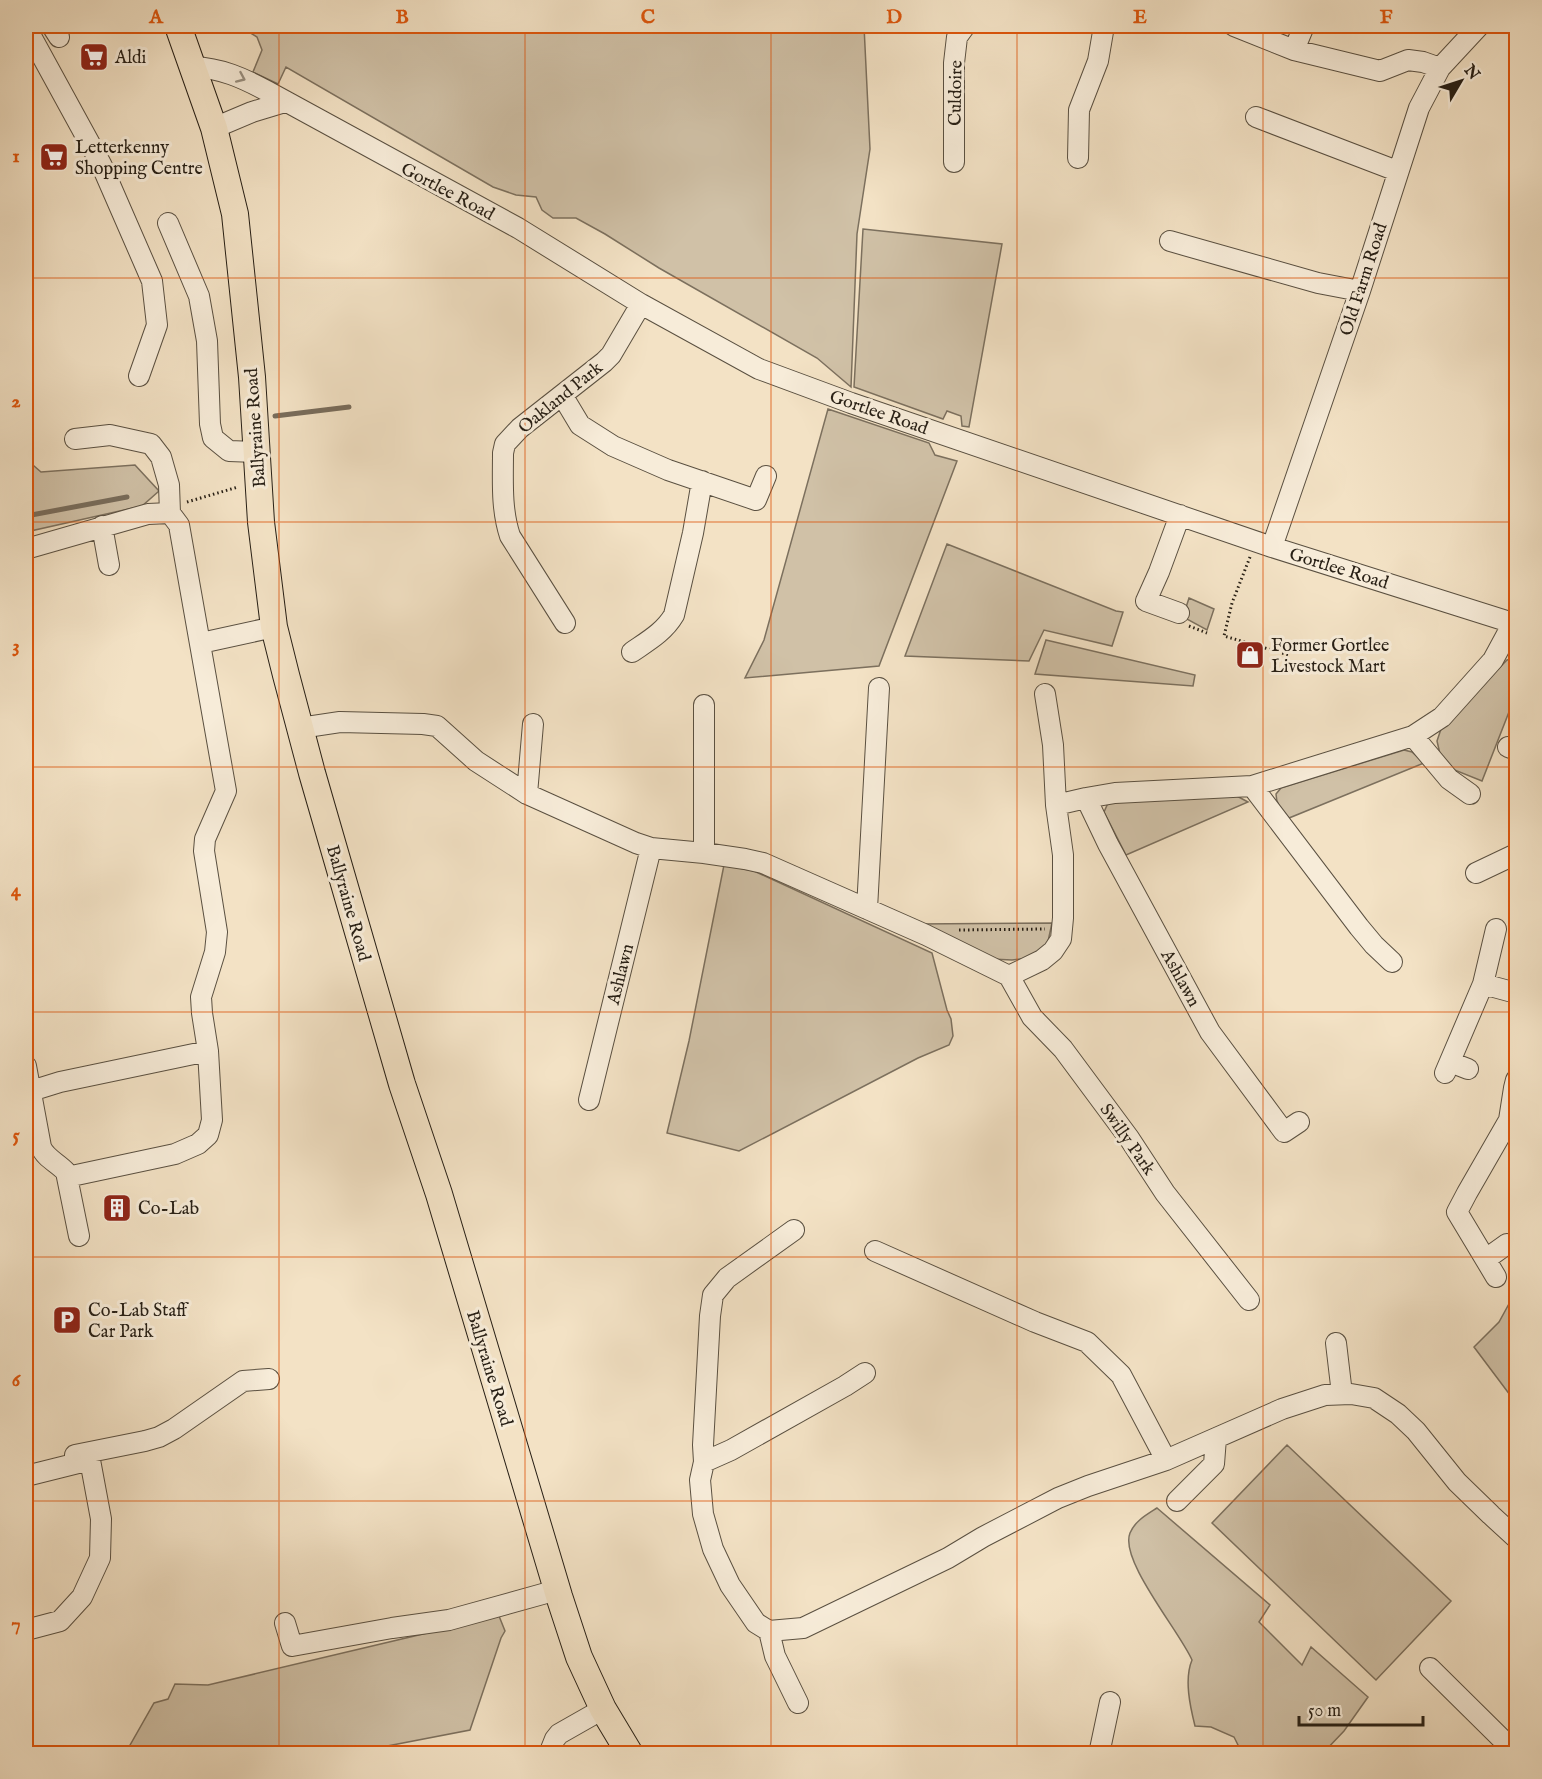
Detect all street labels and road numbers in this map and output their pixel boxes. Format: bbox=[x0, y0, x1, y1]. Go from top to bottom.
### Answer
street label: Culdoire bbox=[944, 60, 969, 126]
street label: Gortlee Road bbox=[397, 158, 498, 227]
street label: Old Farm Road bbox=[1335, 220, 1394, 339]
street label: Oakland Park bbox=[514, 357, 608, 439]
street label: Ballyraine Road bbox=[241, 367, 272, 488]
street label: Gortlee Road bbox=[826, 386, 931, 441]
street label: Gortlee Road bbox=[1286, 543, 1391, 596]
street label: Ballyraine Road bbox=[320, 843, 375, 965]
street label: Ashlawn bbox=[603, 941, 640, 1008]
street label: Ashlawn bbox=[1154, 945, 1205, 1012]
street label: Swilly Park bbox=[1094, 1100, 1160, 1180]
street label: Ballyraine Road bbox=[460, 1308, 517, 1429]

